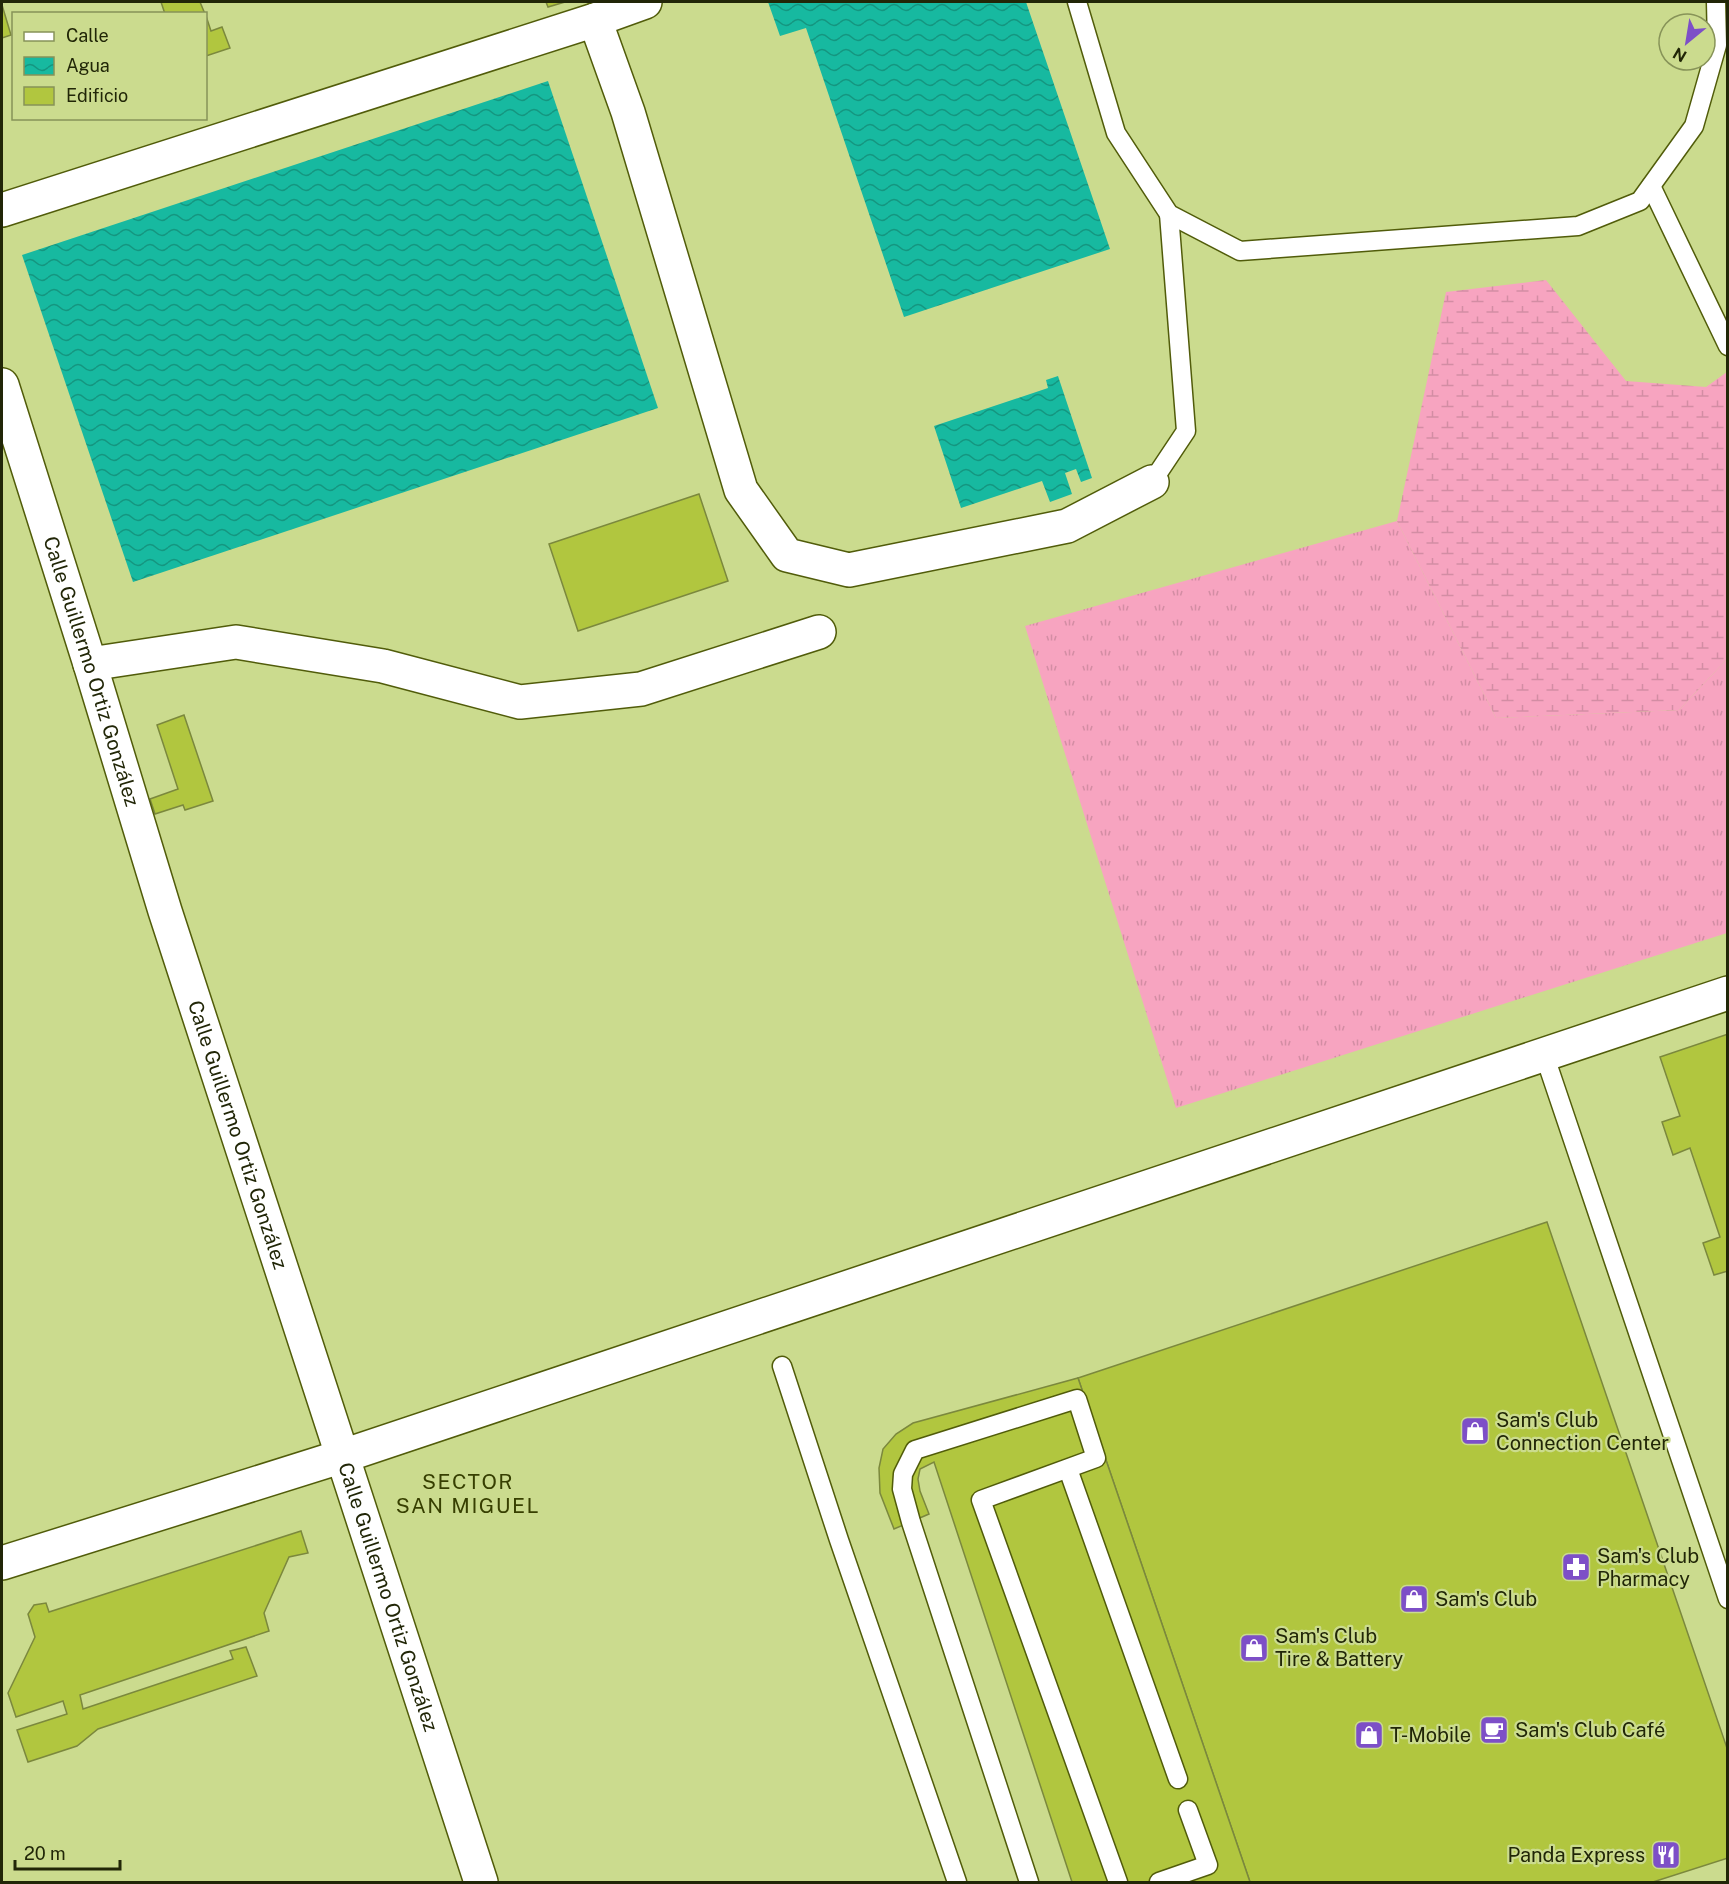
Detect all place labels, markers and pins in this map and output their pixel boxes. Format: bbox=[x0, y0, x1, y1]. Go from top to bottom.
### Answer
place label: Sam's Club Connection Center bbox=[1496, 1408, 1669, 1455]
shop icon: Sam's Club Connection Center bbox=[1459, 1415, 1491, 1447]
place label: Sam's Club Pharmacy bbox=[1597, 1544, 1699, 1591]
pharmacy icon: Sam's Club Pharmacy bbox=[1560, 1551, 1592, 1583]
shop icon: Sam's Club bbox=[1398, 1583, 1430, 1615]
place label: Sam's Club bbox=[1435, 1587, 1537, 1611]
place label: Sam's Club Tire & Battery bbox=[1275, 1624, 1403, 1671]
shop icon: Sam's Club Tire & Battery bbox=[1238, 1632, 1270, 1664]
cafe icon: Sam's Club Café bbox=[1478, 1714, 1510, 1746]
place label: Sam's Club Café bbox=[1515, 1718, 1665, 1742]
shop icon: T-Mobile bbox=[1353, 1719, 1385, 1751]
place label: T-Mobile bbox=[1390, 1723, 1471, 1747]
restaurant icon: Panda Express bbox=[1650, 1839, 1682, 1871]
place label: Panda Express bbox=[1507, 1843, 1645, 1867]

